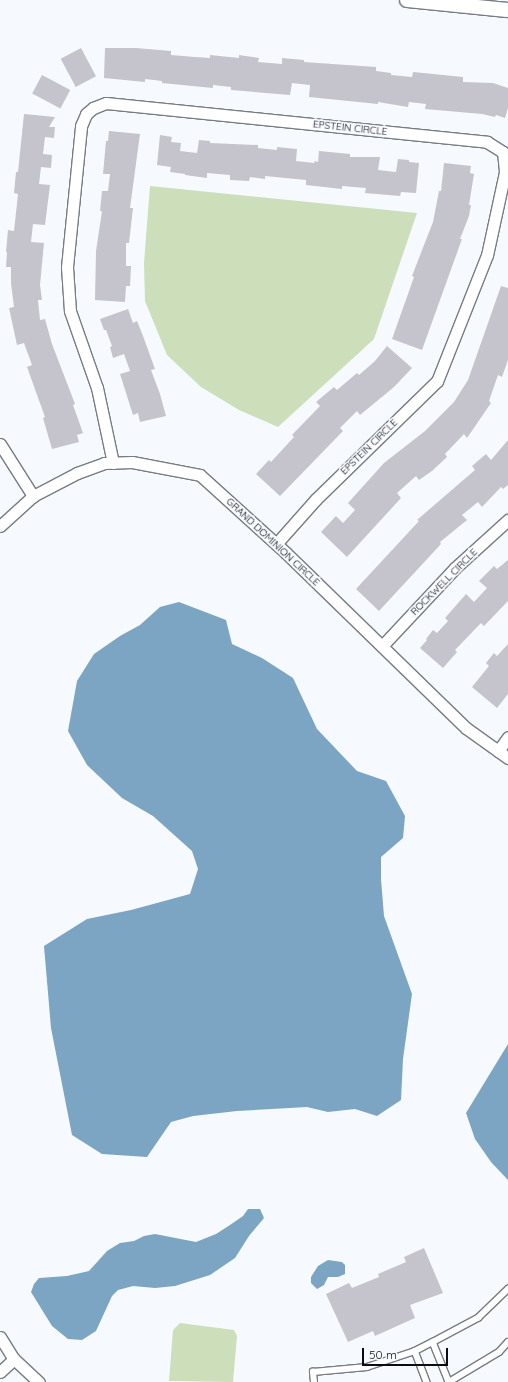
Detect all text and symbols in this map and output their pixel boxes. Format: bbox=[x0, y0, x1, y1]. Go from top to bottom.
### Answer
street label: EPSTEIN CIRCLE bbox=[312, 118, 388, 138]
street label: EPSTEIN CIRCLE bbox=[338, 417, 400, 477]
street label: GRAND DOMINION CIRCLE bbox=[224, 495, 322, 589]
street label: ROCKWELL CIRCLE bbox=[408, 546, 480, 618]
scale bar bbox=[364, 1340, 450, 1366]
text: 50 m bbox=[369, 1347, 397, 1362]

